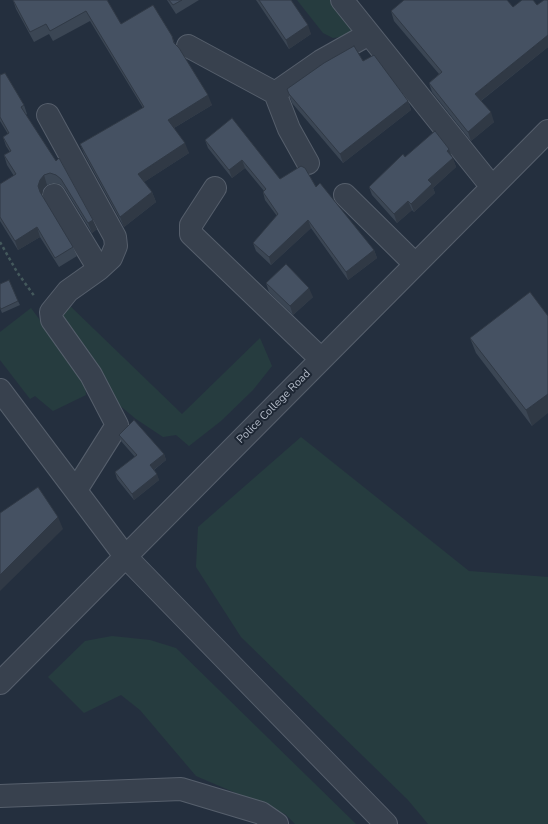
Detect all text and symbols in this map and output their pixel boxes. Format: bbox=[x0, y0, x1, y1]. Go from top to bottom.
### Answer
street label: Police College Road bbox=[235, 368, 313, 446]

